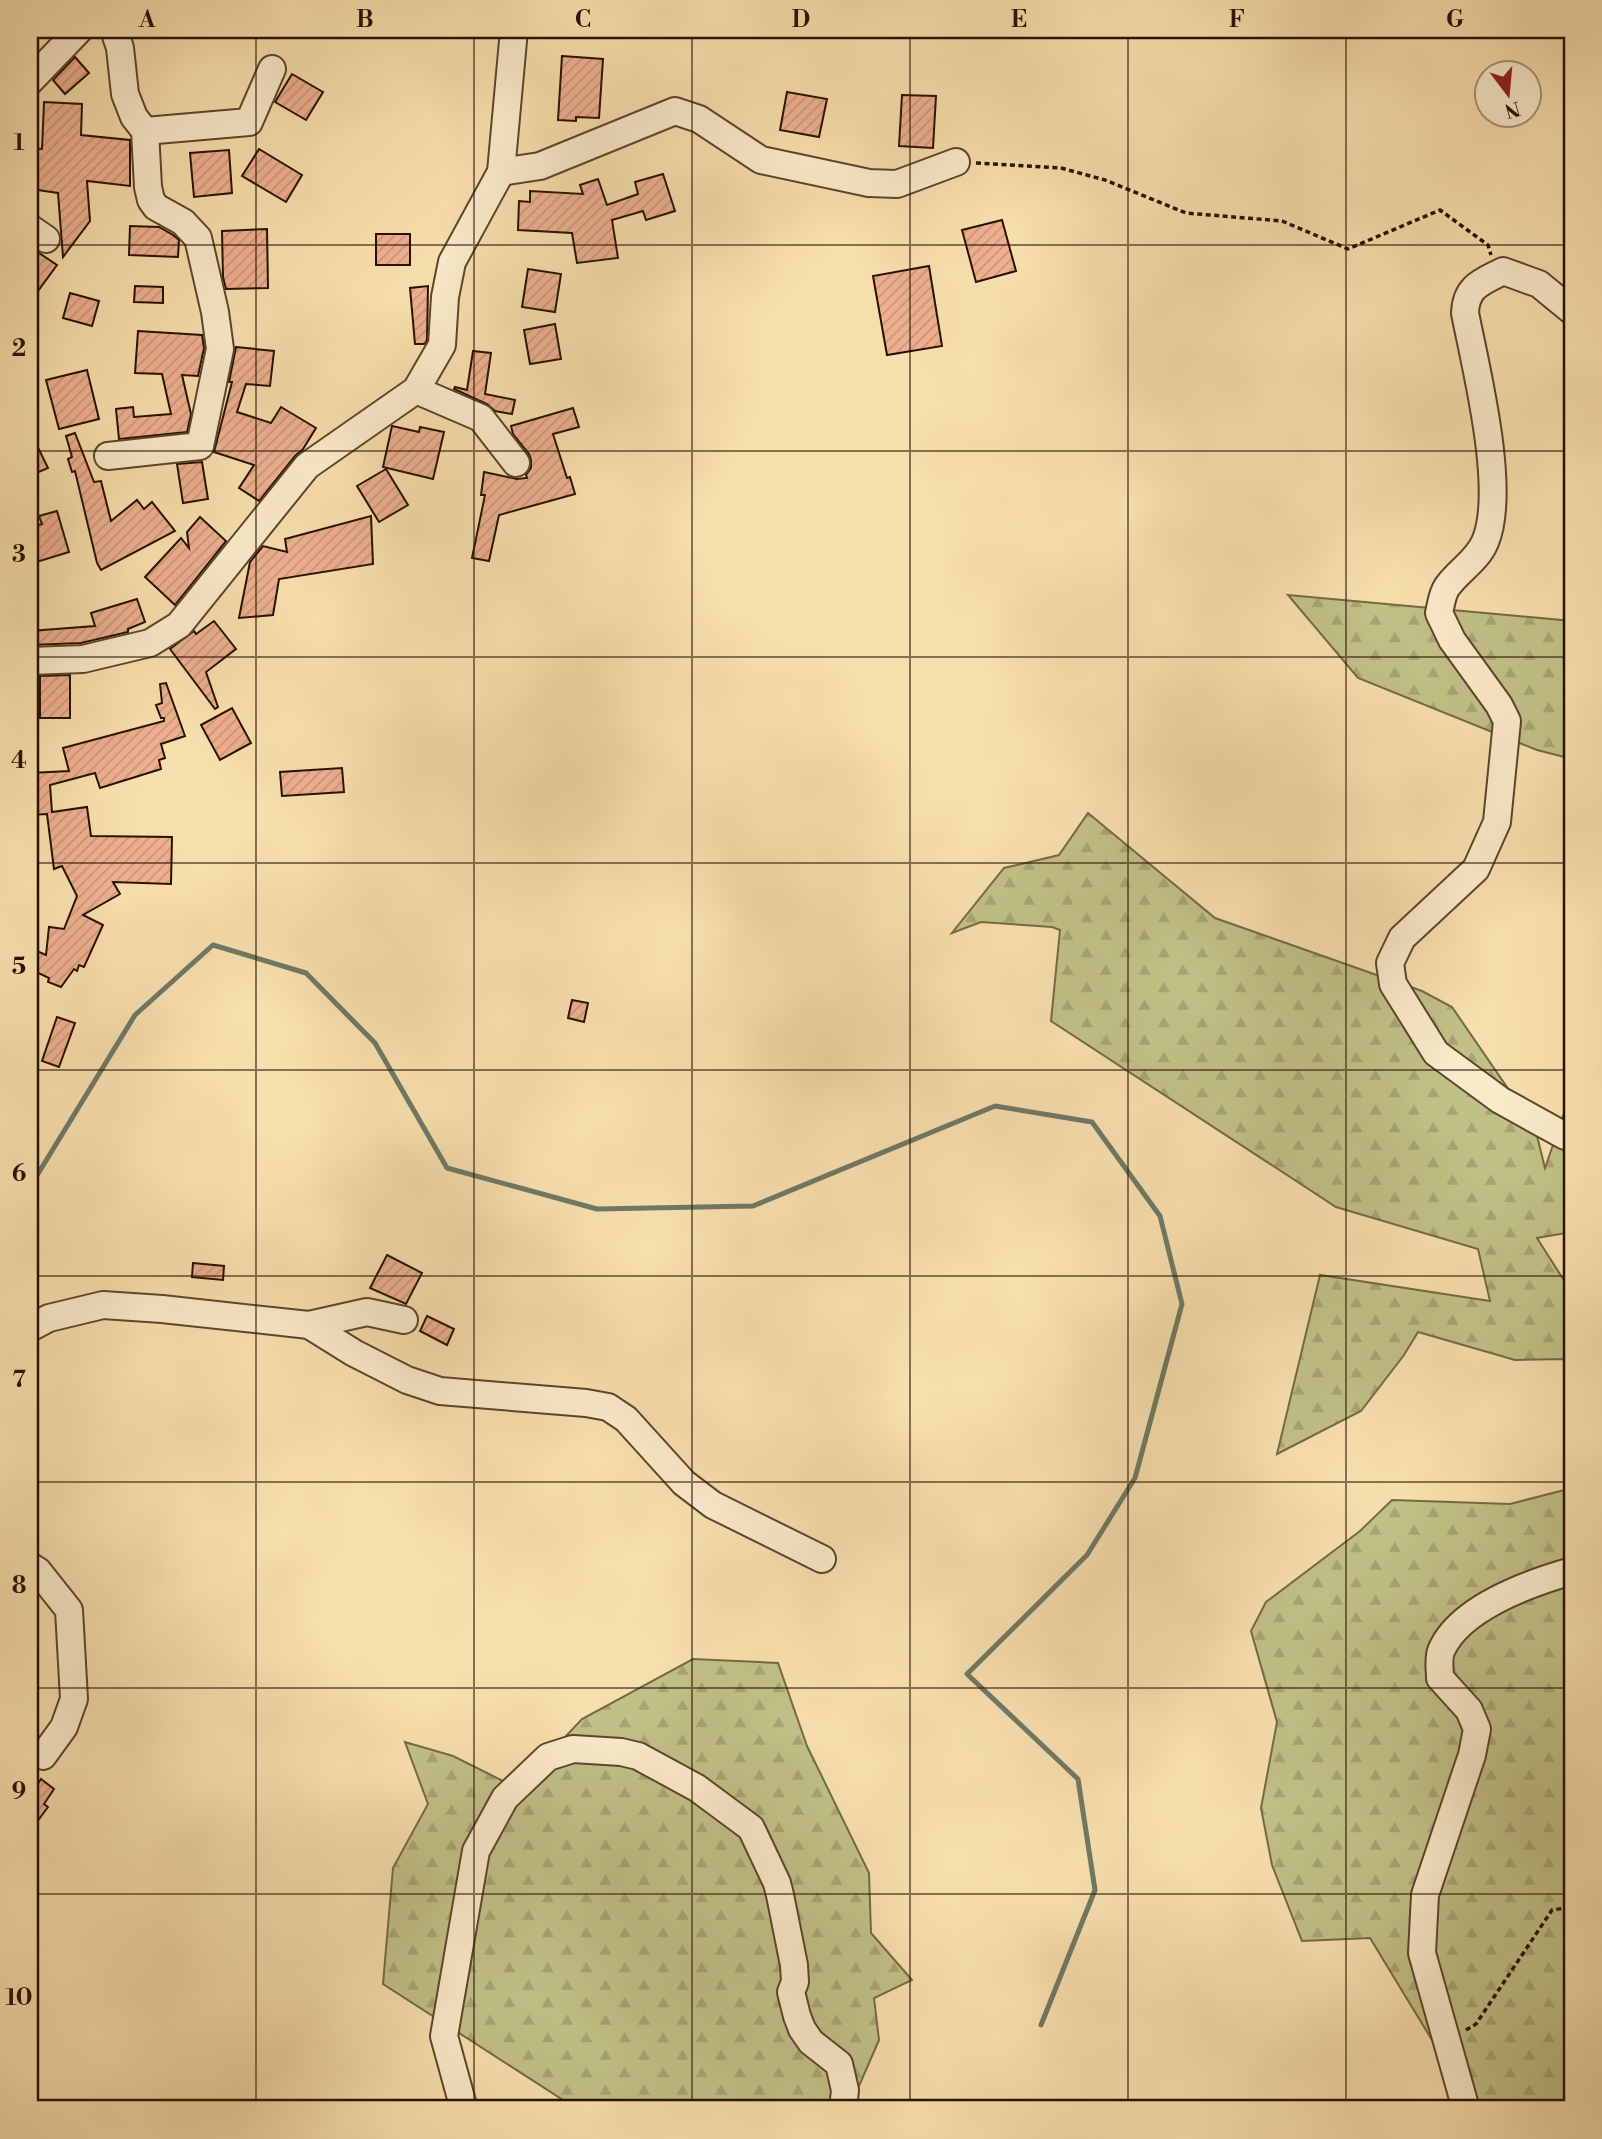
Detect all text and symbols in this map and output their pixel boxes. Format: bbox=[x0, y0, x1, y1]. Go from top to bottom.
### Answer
text: A bbox=[138, 6, 156, 34]
text: B bbox=[356, 6, 374, 34]
text: C bbox=[575, 6, 591, 34]
text: D bbox=[792, 6, 810, 34]
text: E bbox=[1011, 6, 1027, 34]
text: F bbox=[1229, 6, 1245, 34]
text: G bbox=[1446, 6, 1464, 34]
north arrow bbox=[1472, 60, 1542, 130]
text: N bbox=[1502, 96, 1523, 123]
text: 1 bbox=[13, 129, 25, 157]
text: 2 bbox=[12, 335, 26, 363]
text: 3 bbox=[12, 541, 26, 569]
text: 4 bbox=[11, 747, 27, 775]
text: 5 bbox=[12, 953, 26, 981]
text: 6 bbox=[12, 1160, 26, 1188]
text: 7 bbox=[12, 1366, 26, 1394]
text: 8 bbox=[12, 1572, 26, 1600]
text: 9 bbox=[12, 1778, 26, 1806]
text: 10 bbox=[5, 1984, 33, 2012]

